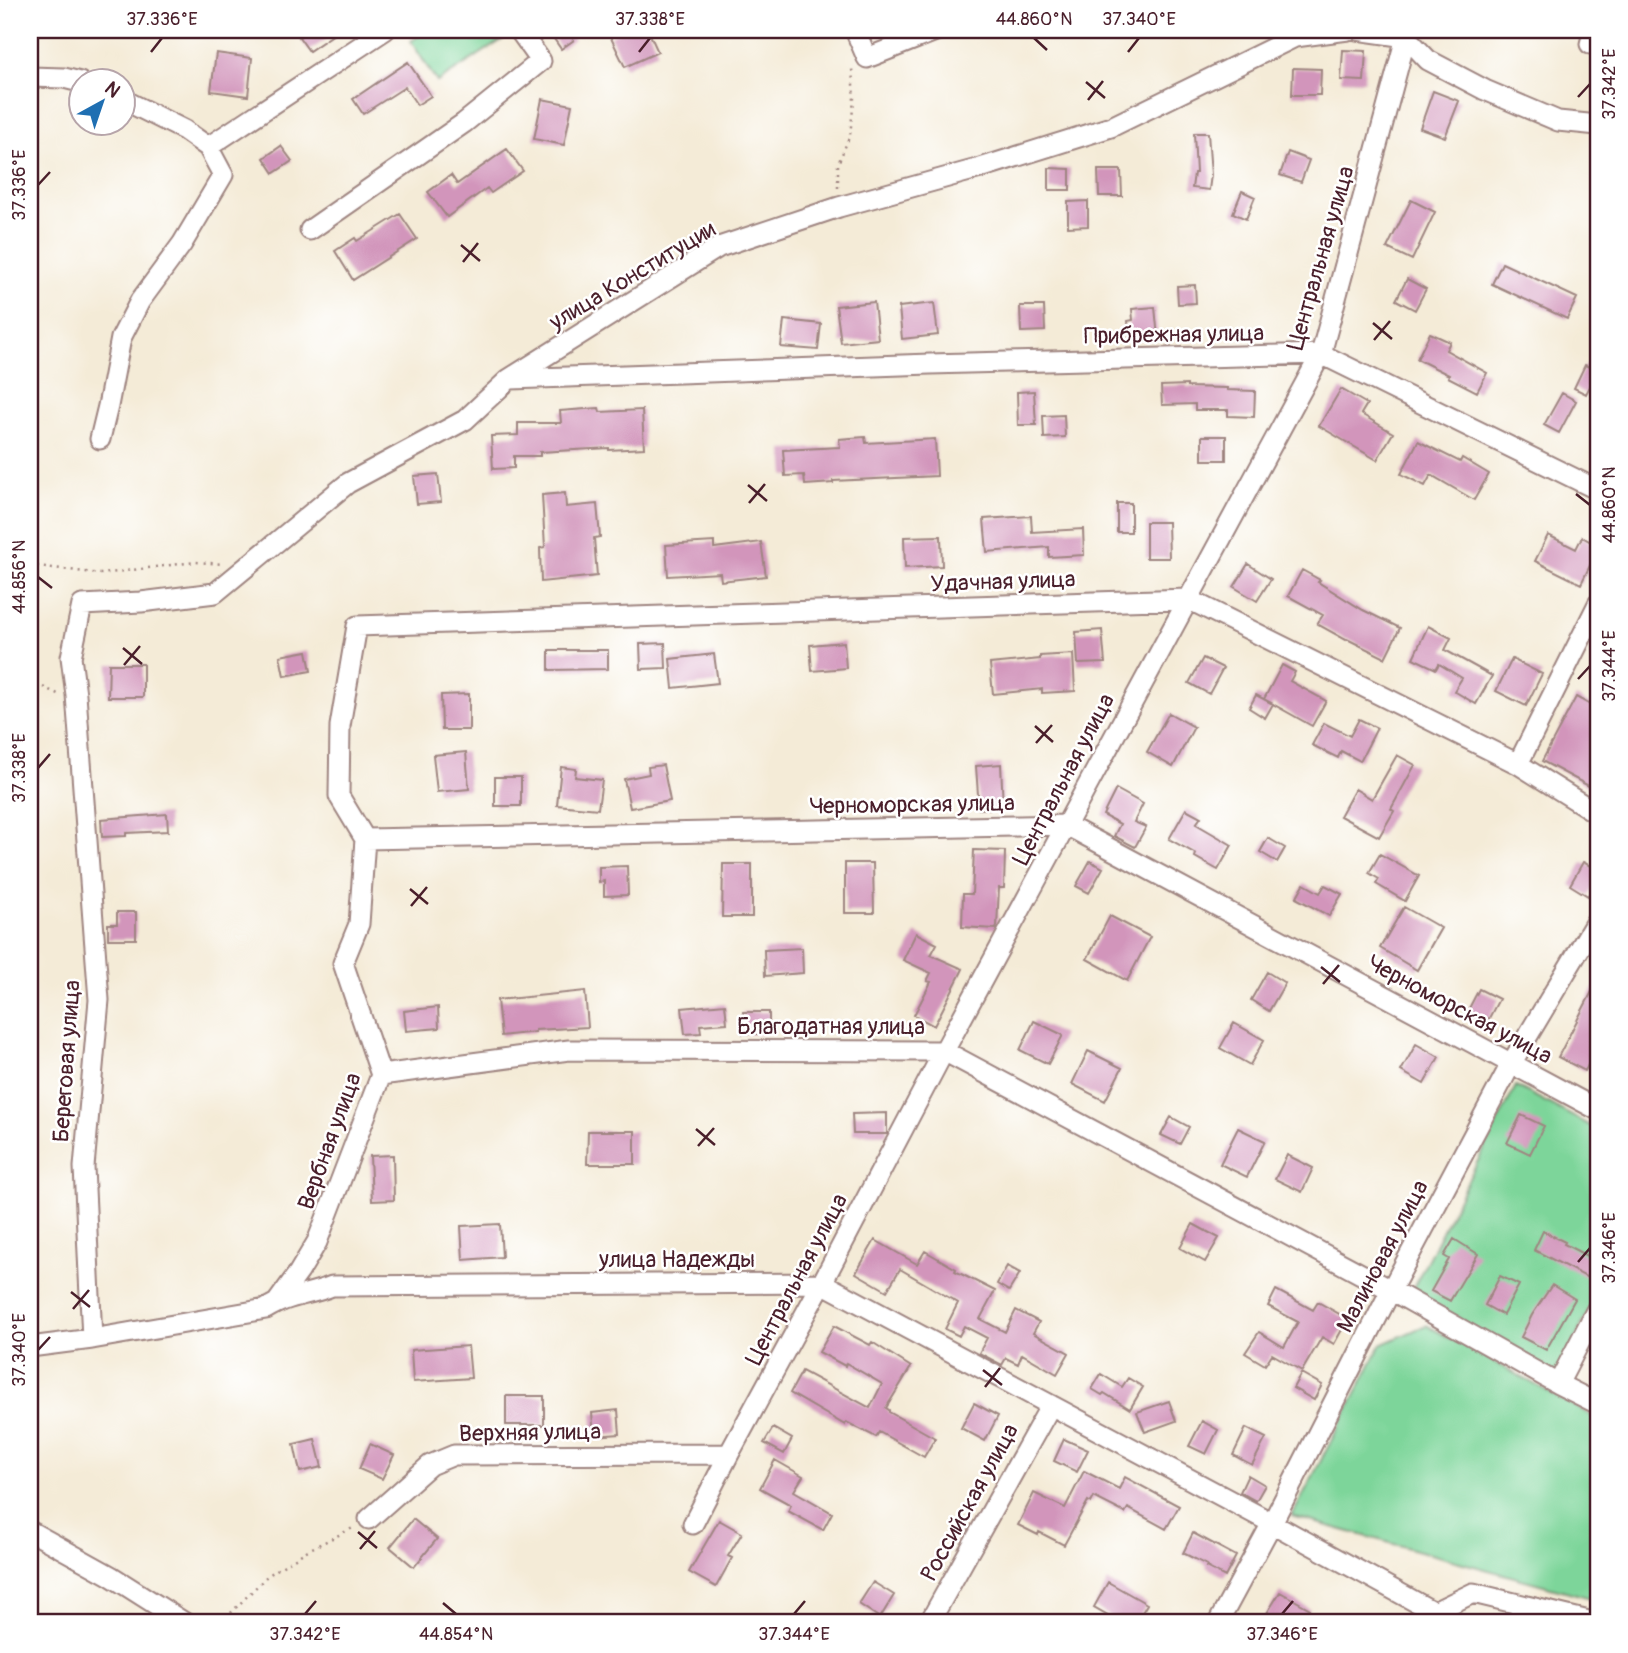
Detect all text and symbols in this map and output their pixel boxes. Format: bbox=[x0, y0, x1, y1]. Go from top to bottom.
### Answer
text: 37.336°E bbox=[126, 8, 198, 31]
text: 37.338°E bbox=[615, 8, 685, 31]
text: 44.860°N bbox=[996, 8, 1072, 31]
text: 37.340°E bbox=[1102, 8, 1176, 31]
text: 37.342°E bbox=[1598, 48, 1621, 120]
north arrow bbox=[66, 66, 136, 136]
text: N bbox=[100, 76, 125, 103]
text: 37.336°E bbox=[8, 149, 31, 221]
street label: Центральная улица bbox=[1280, 163, 1361, 354]
street label: улица Конституции bbox=[543, 214, 721, 337]
street label: Прибрежная улица bbox=[1084, 318, 1264, 351]
text: 44.860°N bbox=[1598, 467, 1621, 543]
text: 44.856°N bbox=[8, 540, 31, 614]
street label: Удачная улица bbox=[930, 564, 1076, 599]
text: 37.344°E bbox=[1598, 630, 1621, 702]
street label: Центральная улица bbox=[1006, 688, 1121, 870]
text: 37.338°E bbox=[8, 733, 31, 803]
street label: Черноморская улица bbox=[809, 788, 1015, 821]
street label: Черноморская улица bbox=[1362, 948, 1557, 1070]
street label: Береговая улица bbox=[46, 979, 87, 1143]
street label: Благодатная улица bbox=[737, 1012, 925, 1041]
street label: Вербная улица bbox=[291, 1069, 368, 1214]
street label: Малиновая улица bbox=[1330, 1175, 1435, 1337]
street label: Центральная улица bbox=[739, 1188, 854, 1370]
text: 37.346°E bbox=[1598, 1212, 1621, 1284]
street label: улица Надежды bbox=[598, 1245, 755, 1274]
text: 37.340°E bbox=[8, 1313, 31, 1387]
street label: Верхняя улица bbox=[459, 1417, 601, 1448]
street label: Российская улица bbox=[914, 1418, 1025, 1586]
text: 37.342°E bbox=[269, 1623, 341, 1646]
text: 44.854°N bbox=[419, 1623, 493, 1646]
text: 37.344°E bbox=[758, 1623, 830, 1646]
text: 37.346°E bbox=[1246, 1623, 1318, 1646]

